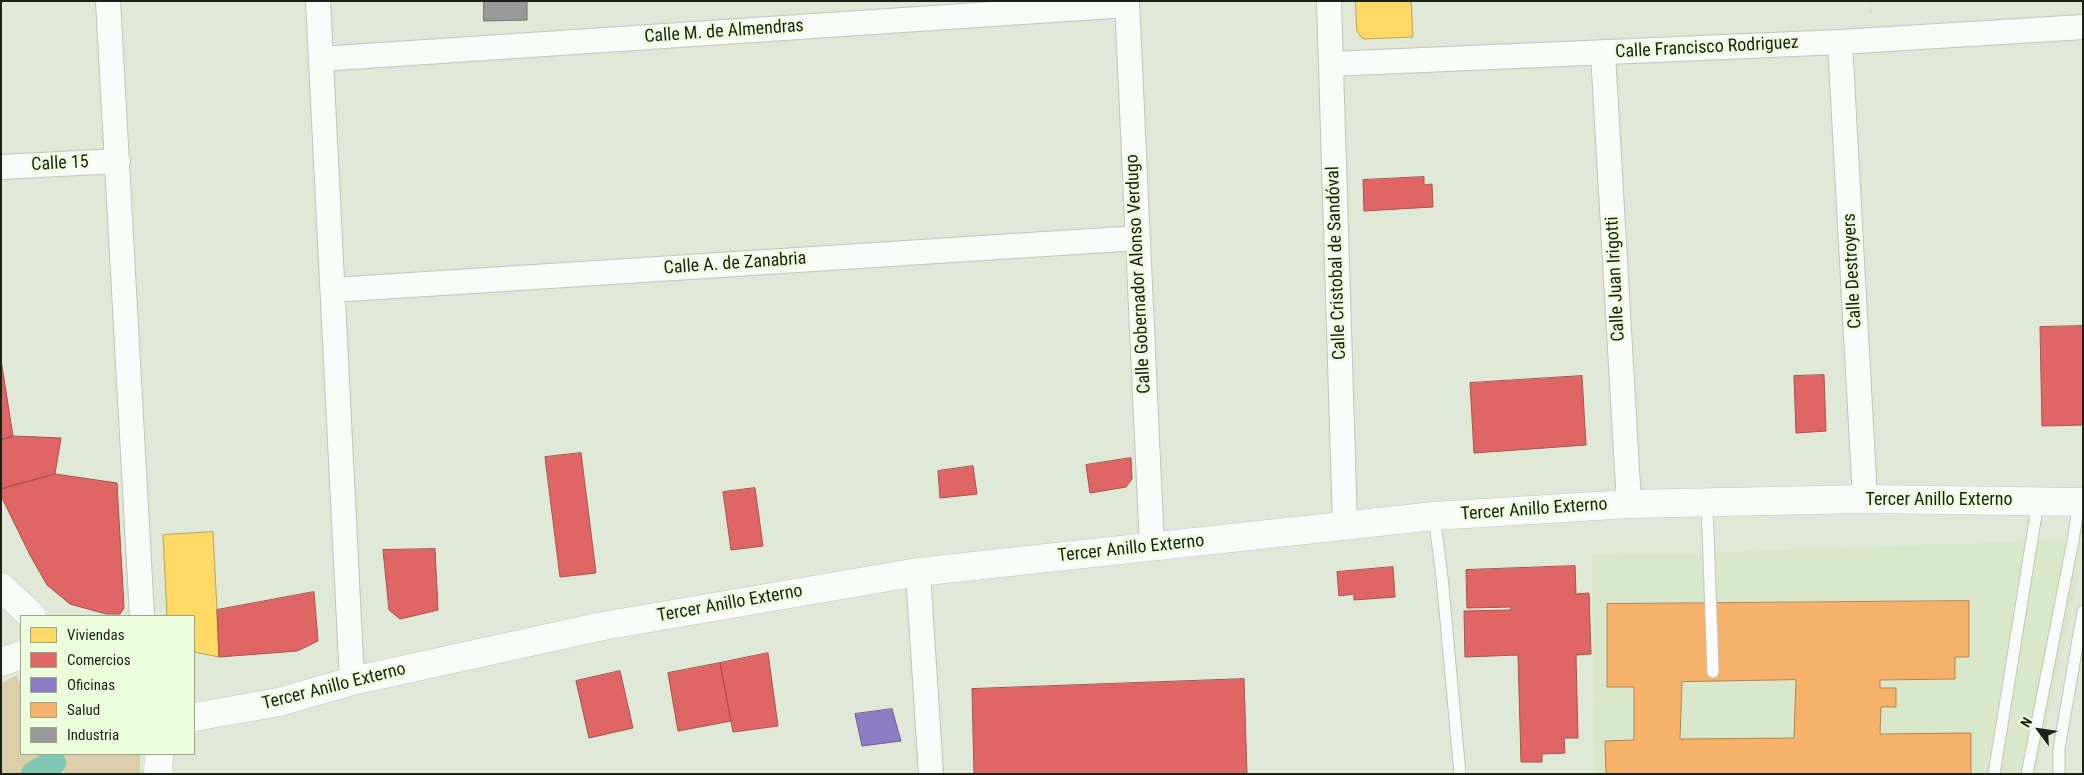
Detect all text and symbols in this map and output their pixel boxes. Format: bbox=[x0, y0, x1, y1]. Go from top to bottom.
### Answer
street label: Calle M. de Almendras bbox=[644, 16, 804, 48]
street label: Calle Francisco Rodriguez bbox=[1615, 32, 1799, 64]
street label: Calle 15 bbox=[31, 152, 89, 176]
street label: Calle Gobernador Alonso Verdugo bbox=[1122, 154, 1156, 394]
street label: Calle Cristobal de Sandóval bbox=[1323, 166, 1351, 360]
street label: Calle Destroyers bbox=[1839, 213, 1867, 329]
street label: Calle Juan Irigotti bbox=[1602, 216, 1630, 342]
street label: Calle A. de Zanabria bbox=[663, 248, 807, 280]
street label: Tercer Anillo Externo bbox=[1865, 489, 2013, 511]
street label: Tercer Anillo Externo bbox=[1460, 494, 1608, 526]
street label: Tercer Anillo Externo bbox=[1057, 531, 1205, 567]
street label: Tercer Anillo Externo bbox=[656, 581, 804, 627]
legend bbox=[20, 615, 195, 755]
text: Viviendas bbox=[67, 626, 124, 644]
text: Comercios bbox=[67, 651, 131, 669]
street label: Tercer Anillo Externo bbox=[260, 659, 408, 715]
text: Oficinas bbox=[67, 676, 115, 694]
text: Salud bbox=[67, 701, 100, 719]
north arrow bbox=[2014, 705, 2064, 755]
text: N bbox=[2017, 714, 2035, 730]
text: Industria bbox=[67, 726, 119, 744]

